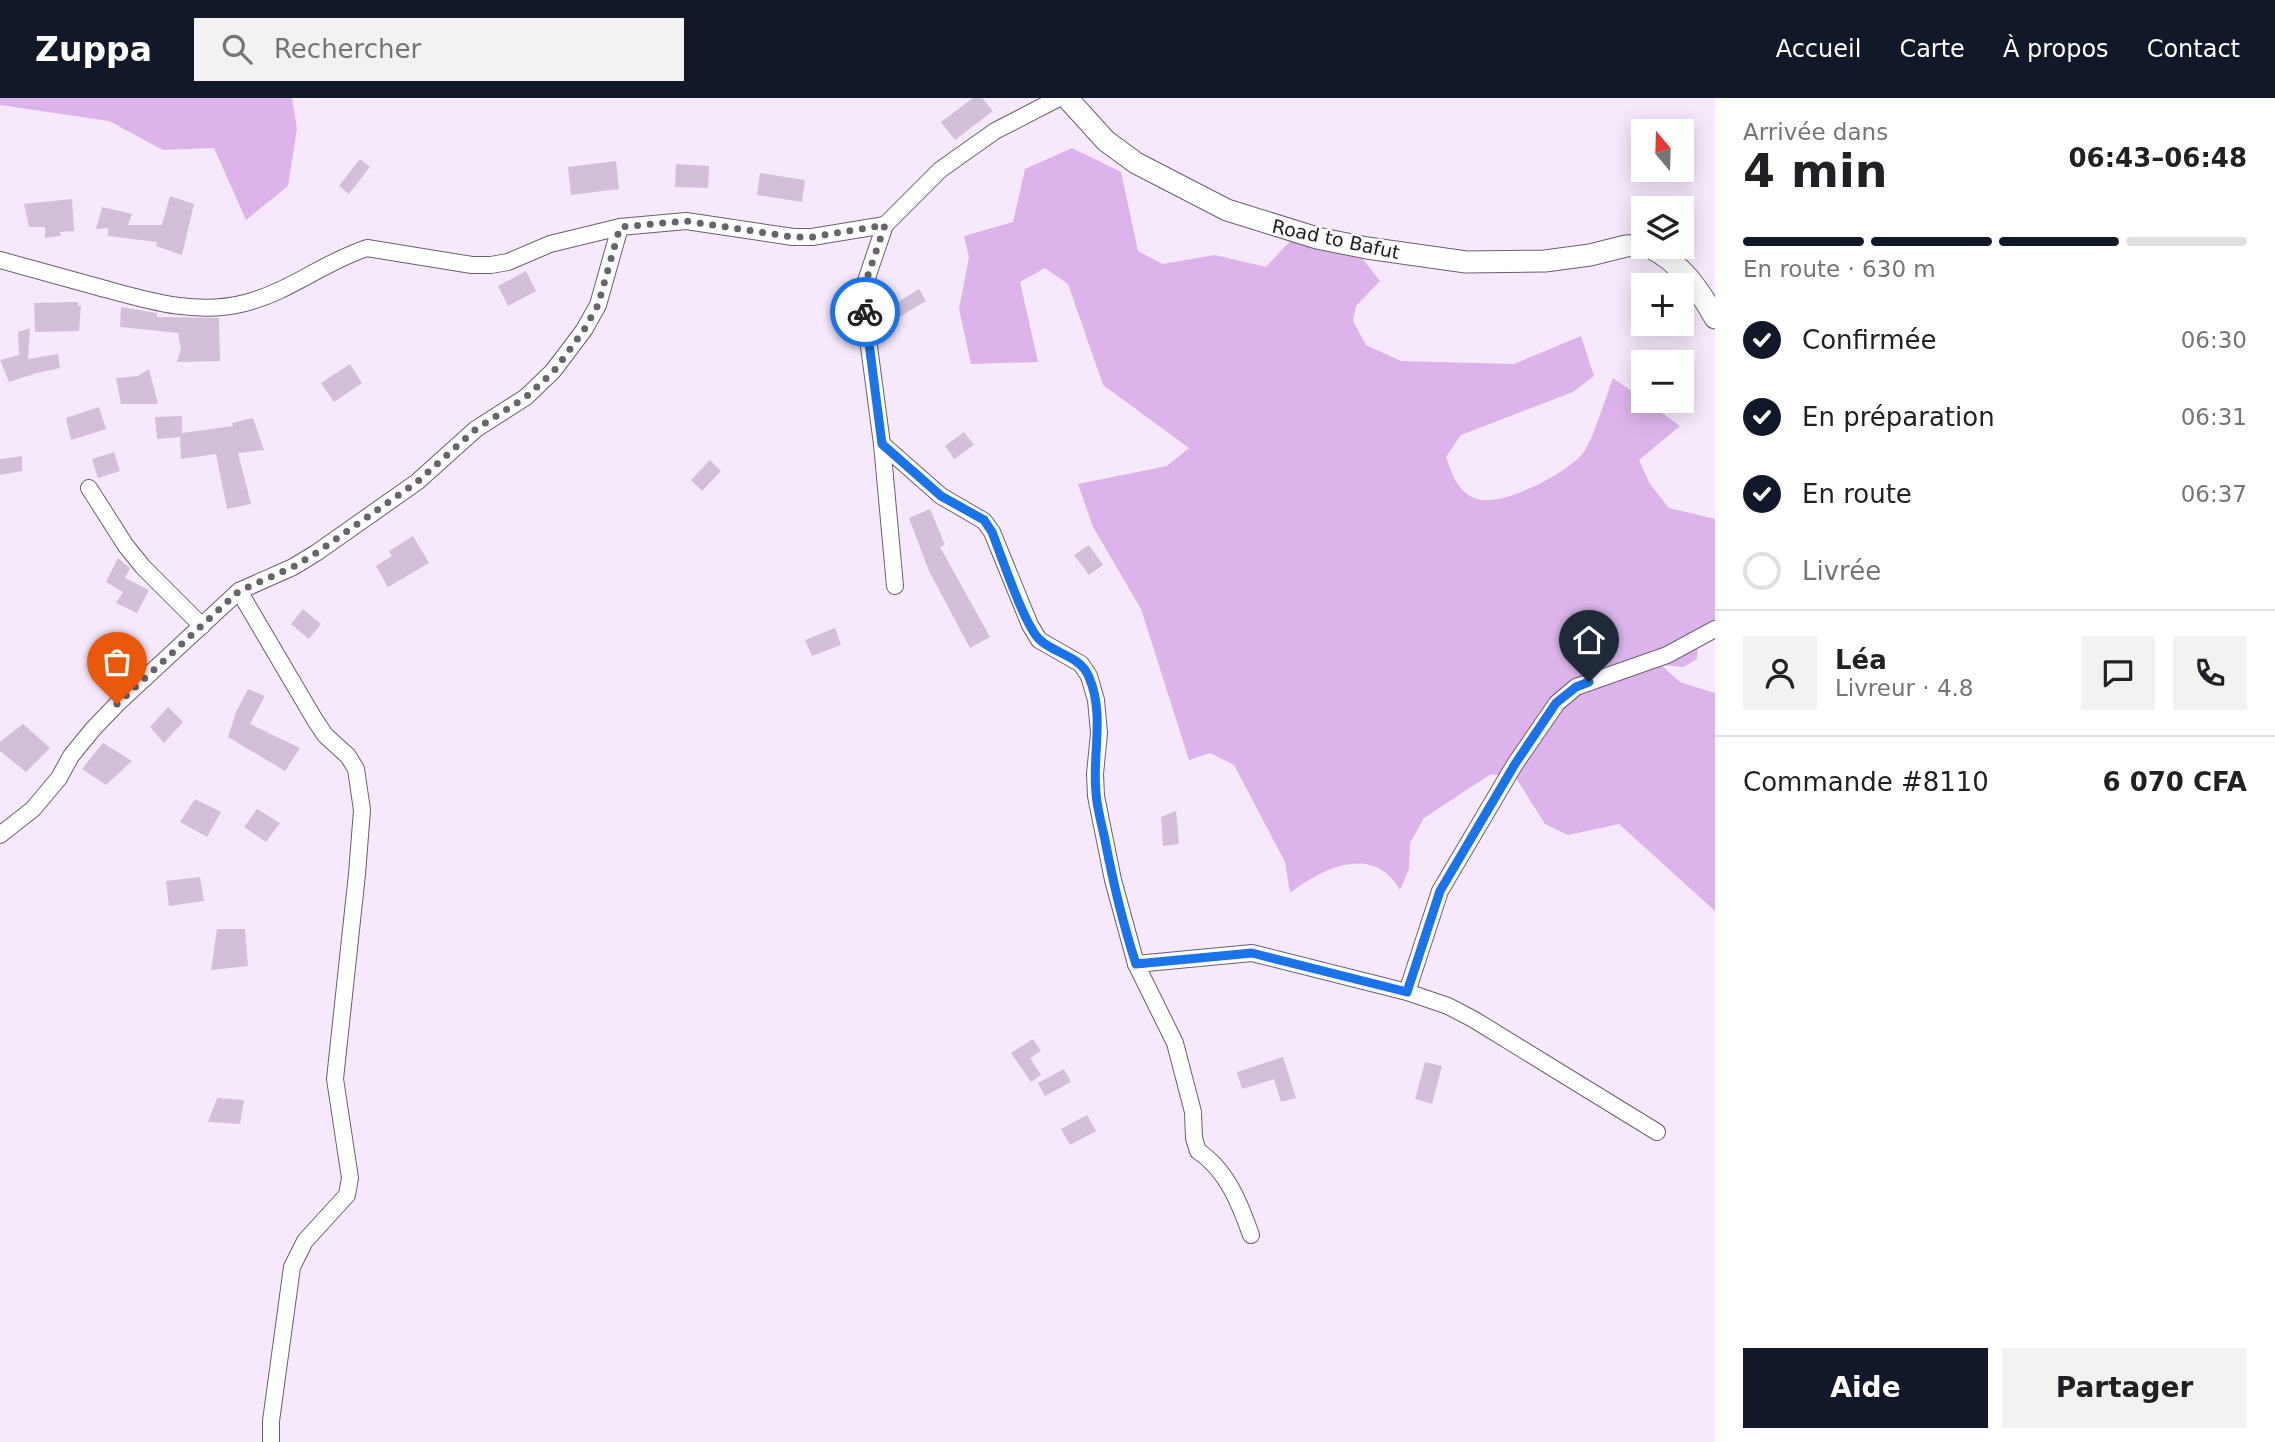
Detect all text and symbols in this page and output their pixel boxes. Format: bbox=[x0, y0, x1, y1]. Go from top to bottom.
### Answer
search box bbox=[194, 18, 684, 81]
text: Zuppa bbox=[35, 30, 152, 69]
icon: search bbox=[218, 30, 256, 68]
text: Rechercher bbox=[274, 34, 421, 64]
text: Accueil bbox=[1776, 35, 1861, 63]
text: Carte bbox=[1899, 35, 1965, 63]
text: À propos bbox=[2003, 35, 2109, 63]
text: Contact bbox=[2147, 35, 2240, 63]
north arrow bbox=[1631, 119, 1694, 182]
map controls bbox=[1631, 119, 1694, 413]
text: Arrivée dans bbox=[1743, 119, 1888, 145]
text: 06:43–06:48 bbox=[2068, 143, 2247, 173]
text: 4 min bbox=[1743, 144, 1887, 198]
button: layers bbox=[1631, 196, 1694, 259]
street label: Road to Bafut bbox=[1270, 215, 1402, 263]
text: En route · 630 m bbox=[1743, 256, 1936, 282]
button: + bbox=[1631, 273, 1694, 336]
courier bbox=[830, 277, 900, 347]
icon: bike bbox=[846, 293, 884, 331]
icon: check bbox=[1743, 321, 1781, 359]
text: Confirmée bbox=[1802, 325, 1936, 355]
text: 06:30 bbox=[2181, 327, 2247, 353]
button: − bbox=[1631, 350, 1694, 413]
icon: check bbox=[1743, 398, 1781, 436]
text: En préparation bbox=[1802, 402, 1995, 432]
text: 06:31 bbox=[2181, 404, 2247, 430]
icon: check bbox=[1743, 475, 1781, 513]
text: En route bbox=[1802, 479, 1912, 509]
text: 06:37 bbox=[2181, 481, 2247, 507]
text: Livrée bbox=[1802, 556, 1881, 586]
pin bbox=[1559, 610, 1619, 682]
icon: home bbox=[1570, 621, 1608, 659]
pin bbox=[87, 632, 147, 704]
button: person bbox=[1743, 636, 1817, 710]
button: chat bbox=[2081, 636, 2155, 710]
button: phone bbox=[2173, 636, 2247, 710]
icon: bag bbox=[98, 643, 136, 681]
text: Léa bbox=[1835, 645, 1887, 675]
text: Livreur · 4.8 bbox=[1835, 675, 1973, 701]
text: Commande #8110 bbox=[1743, 767, 1989, 797]
text: 6 070 CFA bbox=[2103, 767, 2247, 797]
button: Aide bbox=[1743, 1348, 1988, 1428]
button: Partager bbox=[2002, 1348, 2247, 1428]

